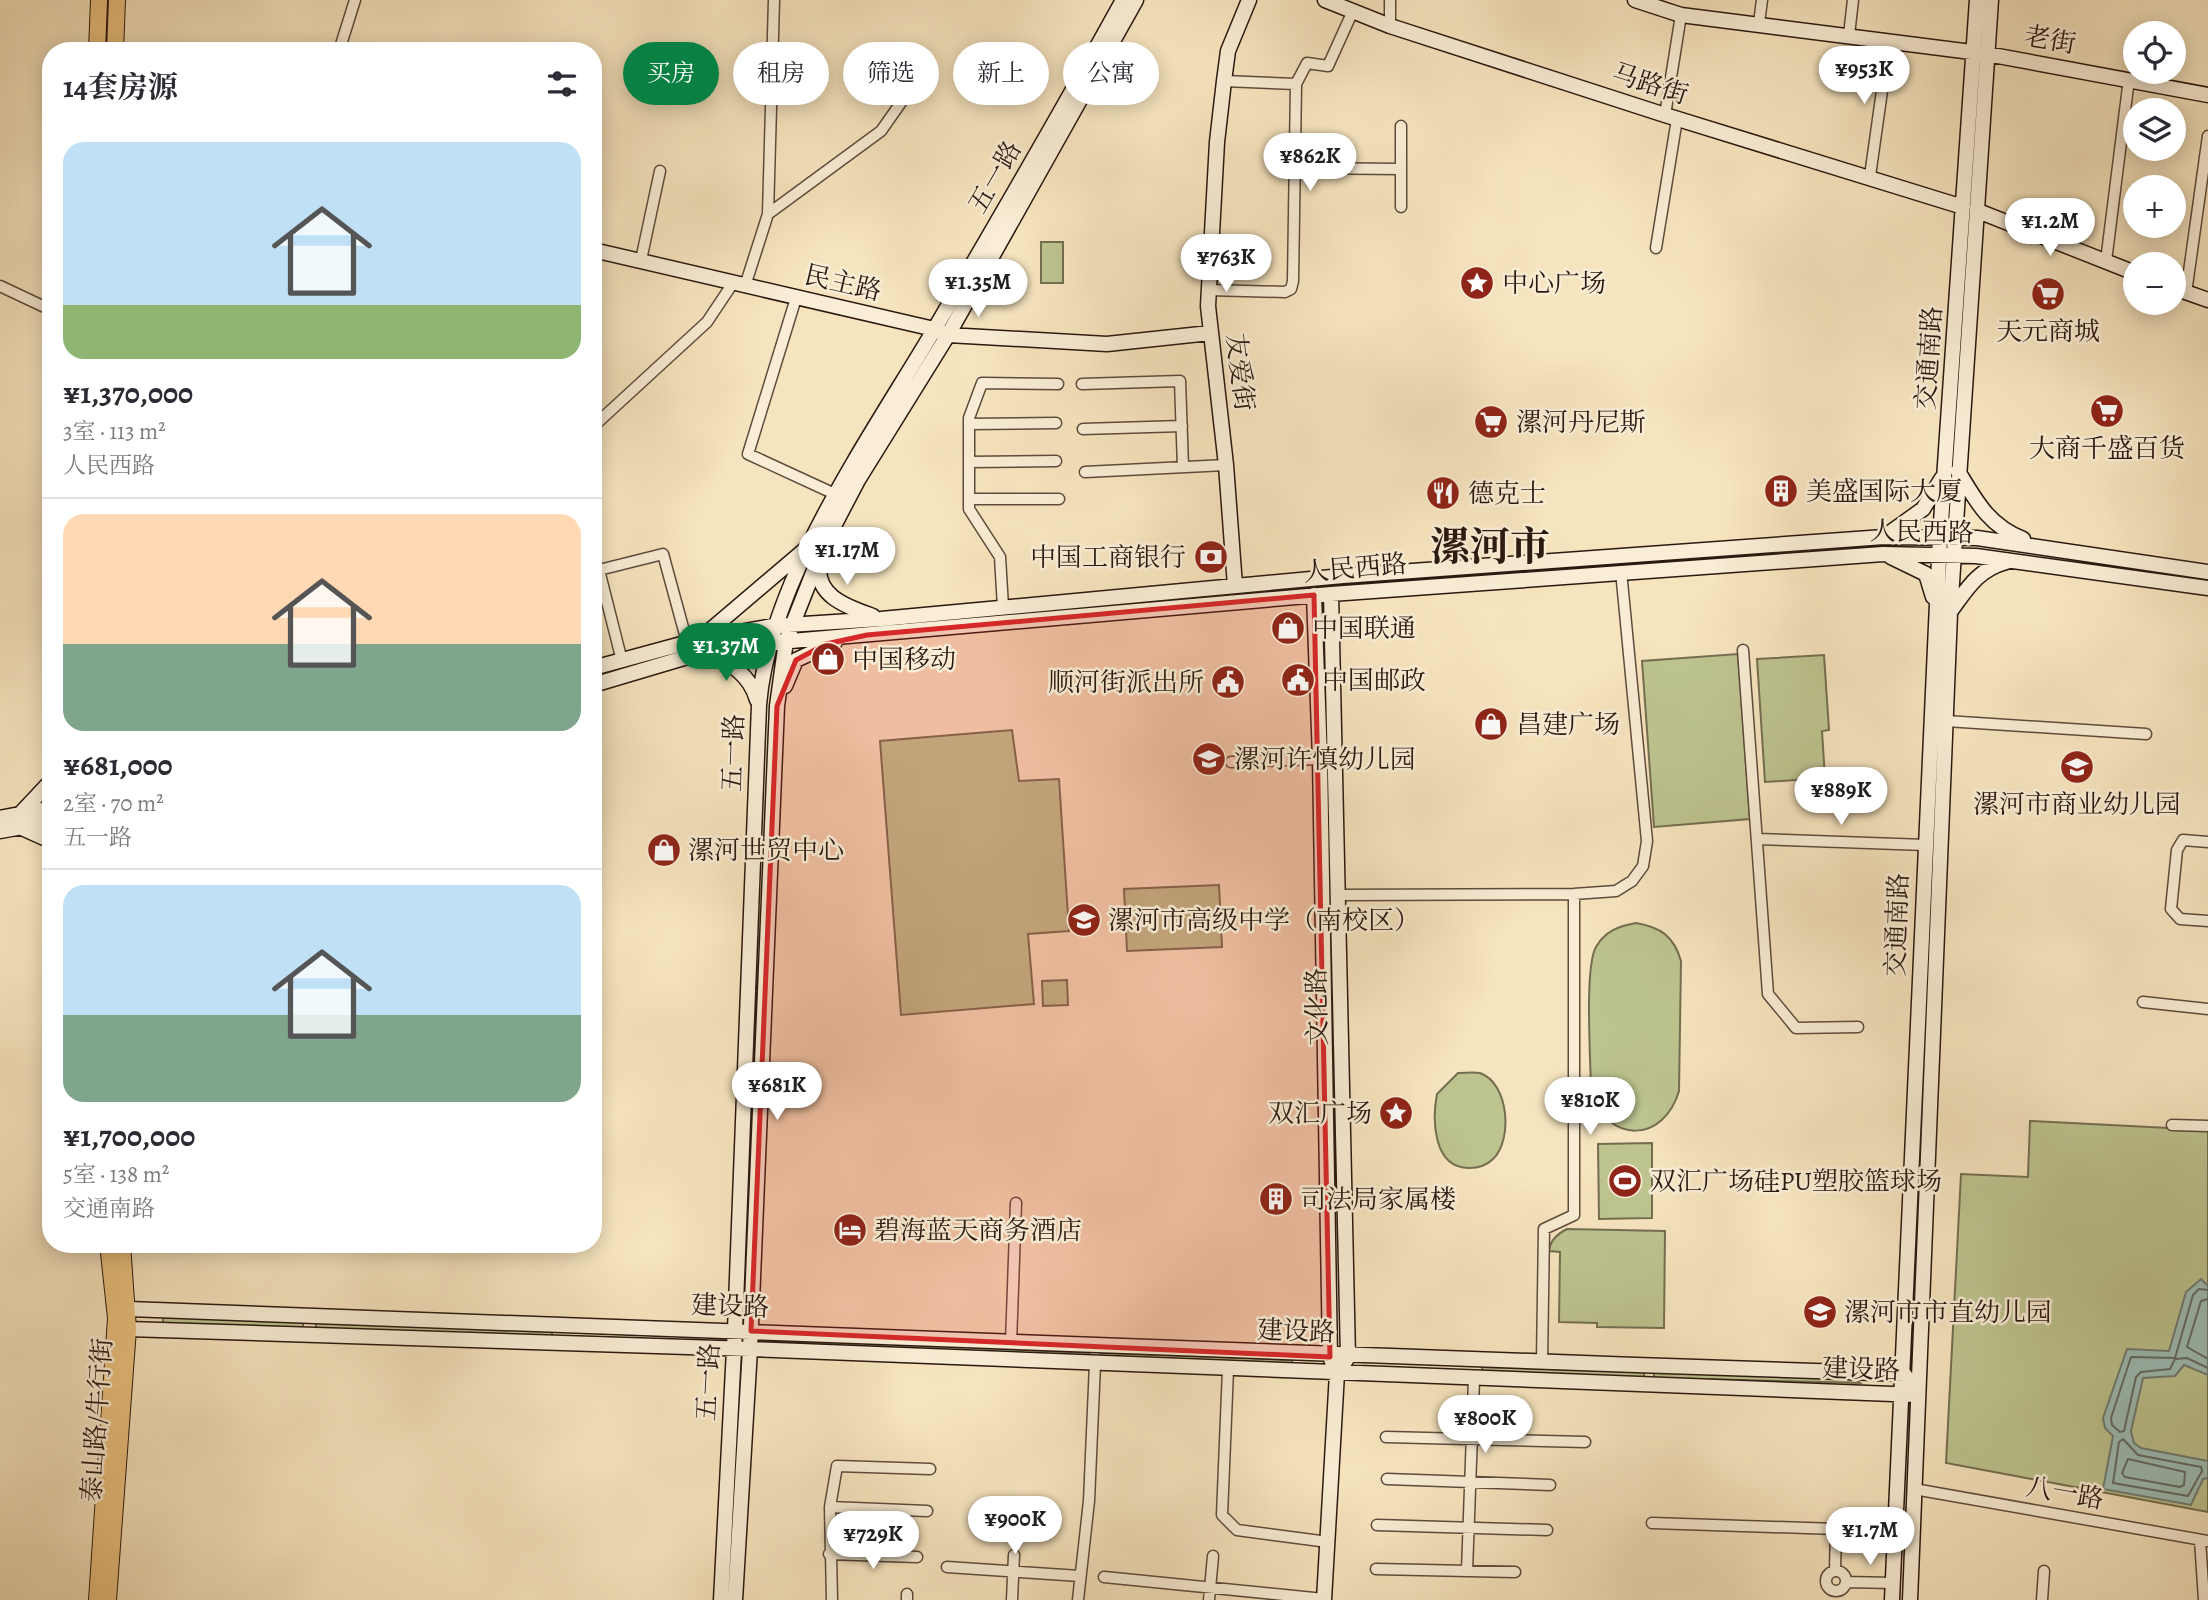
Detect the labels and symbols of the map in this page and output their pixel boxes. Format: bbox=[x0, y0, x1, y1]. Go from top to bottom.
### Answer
street label: 老街 bbox=[2021, 18, 2079, 62]
pin: ¥953K bbox=[1815, 46, 1913, 106]
street label: 马路街 bbox=[1607, 55, 1693, 113]
street label: 五一路 bbox=[960, 134, 1030, 220]
pin: ¥862K bbox=[1261, 134, 1359, 193]
pin: ¥1.2M bbox=[2001, 198, 2099, 258]
pin: ¥763K bbox=[1177, 234, 1275, 294]
street label: 民主路 bbox=[801, 257, 885, 309]
pin: ¥1.35M bbox=[921, 260, 1035, 319]
place icon: 中心广场 bbox=[1458, 264, 1496, 302]
place label: 中心广场 bbox=[1502, 266, 1606, 301]
supermarket icon: 天元商城 bbox=[2029, 275, 2067, 313]
street label: 交通南路 bbox=[1908, 305, 1950, 411]
place label: 天元商城 bbox=[1996, 314, 2100, 349]
street label: 友爱街 bbox=[1218, 331, 1262, 413]
supermarket icon: 大商千盛百货 bbox=[2088, 392, 2126, 430]
supermarket icon: 漯河丹尼斯 bbox=[1472, 403, 1510, 441]
place label: 漯河丹尼斯 bbox=[1516, 405, 1646, 440]
place label: 大商千盛百货 bbox=[2029, 431, 2185, 466]
building icon: 美盛国际大厦 bbox=[1762, 472, 1800, 510]
restaurant icon: 德克士 bbox=[1424, 474, 1462, 512]
place label: 美盛国际大厦 bbox=[1806, 474, 1962, 509]
place label: 德克士 bbox=[1468, 476, 1546, 511]
street label: 人民西路 bbox=[1870, 514, 1974, 550]
district label: 漯河市 bbox=[1430, 519, 1550, 574]
pin: ¥1.17M bbox=[790, 528, 904, 587]
bank icon: 中国工商银行 bbox=[1192, 538, 1230, 576]
place label: 中国工商银行 bbox=[1030, 540, 1186, 575]
street label: 人民西路 bbox=[1302, 546, 1408, 590]
shop icon: 中国联通 bbox=[1269, 609, 1307, 647]
place label: 中国联通 bbox=[1312, 611, 1416, 646]
pin: ¥1.37M bbox=[669, 624, 783, 683]
shop icon: 中国移动 bbox=[809, 640, 847, 678]
place label: 中国移动 bbox=[852, 642, 956, 677]
public building icon: 中国邮政 bbox=[1279, 661, 1317, 699]
public building icon: 顺河街派出所 bbox=[1209, 663, 1247, 701]
place label: 中国邮政 bbox=[1322, 663, 1426, 698]
place label: 顺河街派出所 bbox=[1048, 665, 1204, 700]
shop icon: 昌建广场 bbox=[1472, 705, 1510, 743]
place label: 昌建广场 bbox=[1516, 707, 1620, 742]
street label: 五一路 bbox=[714, 713, 752, 793]
school or university icon: 漯河许慎幼儿园 bbox=[1190, 740, 1228, 778]
place label: 漯河许慎幼儿园 bbox=[1234, 742, 1416, 777]
school or university icon: 漯河市商业幼儿园 bbox=[2058, 748, 2096, 786]
pin: ¥889K bbox=[1792, 768, 1890, 827]
place label: 漯河市商业幼儿园 bbox=[1973, 787, 2181, 822]
shop icon: 漯河世贸中心 bbox=[645, 831, 683, 869]
place label: 漯河世贸中心 bbox=[688, 833, 844, 868]
street label: 交通南路 bbox=[1878, 872, 1916, 978]
school or university icon: 漯河市高级中学（南校区） bbox=[1065, 901, 1103, 939]
place label: 漯河市高级中学（南校区） bbox=[1108, 903, 1420, 938]
street label: 文化路 bbox=[1299, 968, 1335, 1046]
pin: ¥681K bbox=[728, 1062, 826, 1122]
pin: ¥810K bbox=[1541, 1078, 1639, 1137]
place icon: 双汇广场 bbox=[1377, 1094, 1415, 1132]
place label: 双汇广场 bbox=[1268, 1096, 1372, 1131]
sports icon: 双汇广场硅PU塑胶篮球场 bbox=[1606, 1162, 1644, 1200]
place label: 双汇广场硅PU塑胶篮球场 bbox=[1650, 1164, 1942, 1199]
building icon: 司法局家属楼 bbox=[1257, 1180, 1295, 1218]
place label: 司法局家属楼 bbox=[1300, 1182, 1456, 1217]
hotel icon: 碧海蓝天商务酒店 bbox=[831, 1211, 869, 1249]
place label: 碧海蓝天商务酒店 bbox=[874, 1213, 1082, 1248]
street label: 建设路 bbox=[690, 1287, 770, 1325]
school or university icon: 漯河市市直幼儿园 bbox=[1801, 1293, 1839, 1331]
place label: 漯河市市直幼儿园 bbox=[1844, 1295, 2052, 1330]
street label: 建设路 bbox=[1256, 1312, 1336, 1350]
street label: 泰山路/牛行街 bbox=[74, 1337, 120, 1503]
street label: 五一路 bbox=[688, 1342, 728, 1422]
street label: 建设路 bbox=[1821, 1350, 1901, 1388]
pin: ¥800K bbox=[1436, 1396, 1534, 1455]
street label: 八一路 bbox=[2024, 1469, 2106, 1517]
pin: ¥900K bbox=[966, 1496, 1064, 1556]
pin: ¥1.7M bbox=[1821, 1508, 1919, 1567]
pin: ¥729K bbox=[824, 1512, 922, 1571]

